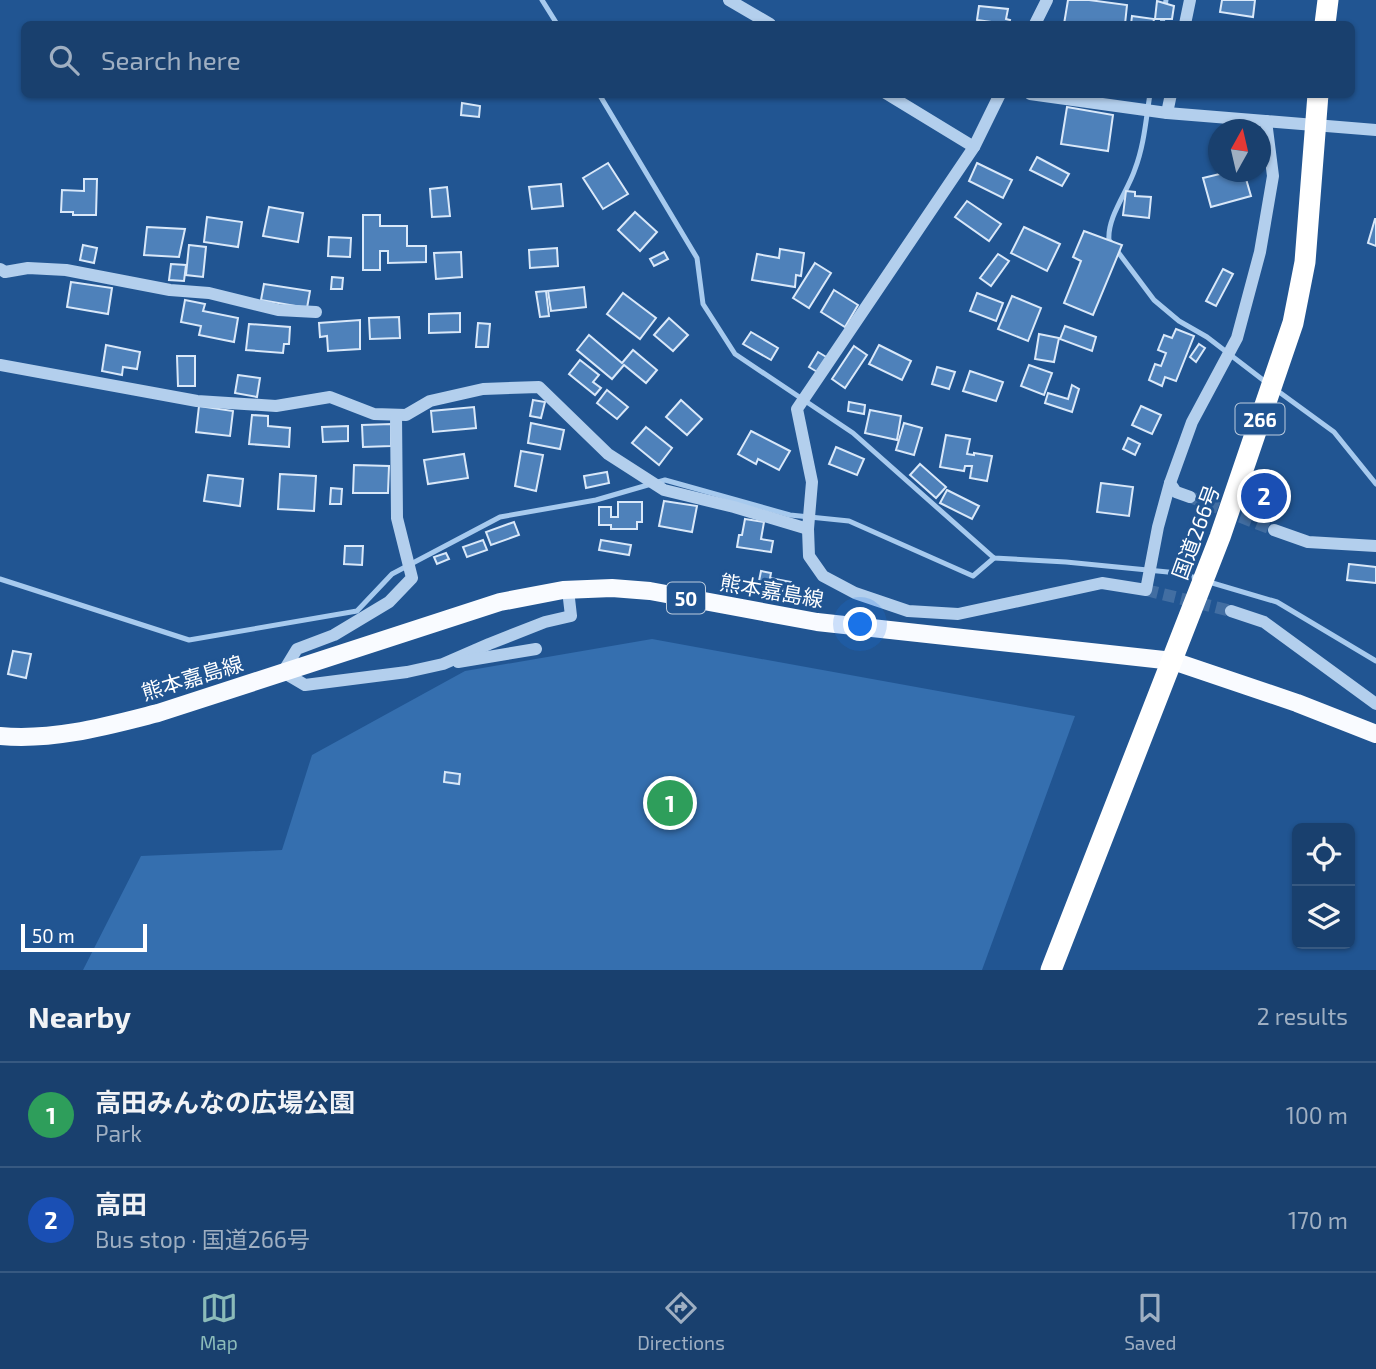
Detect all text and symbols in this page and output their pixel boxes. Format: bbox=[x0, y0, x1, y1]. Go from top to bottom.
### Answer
search box bbox=[21, 21, 1355, 98]
icon: search bbox=[45, 41, 83, 79]
text: Search here bbox=[101, 44, 241, 75]
north arrow bbox=[1208, 119, 1271, 182]
road number: 266 bbox=[1236, 404, 1284, 434]
pin: 2 bbox=[1241, 470, 1287, 522]
street label: 国道266号 bbox=[1166, 481, 1224, 583]
street label: 熊本嘉島線 bbox=[718, 569, 826, 611]
road number: 50 bbox=[667, 582, 705, 614]
your location bbox=[843, 607, 877, 641]
street label: 熊本嘉島線 bbox=[138, 650, 246, 704]
pin: 1 bbox=[647, 777, 693, 829]
map controls bbox=[1292, 823, 1355, 949]
button: locate bbox=[1292, 823, 1355, 886]
button: layers bbox=[1292, 886, 1355, 949]
scale bar bbox=[21, 921, 147, 953]
text: 50 m bbox=[32, 924, 75, 947]
text: Nearby bbox=[28, 998, 131, 1034]
text: 2 results bbox=[1257, 1002, 1348, 1030]
text: 高田みんなの広場公園 bbox=[95, 1086, 355, 1117]
text: 1 bbox=[46, 1101, 56, 1129]
text: 100 m bbox=[1286, 1101, 1348, 1129]
text: Park bbox=[95, 1119, 142, 1147]
text: 高田 bbox=[95, 1188, 147, 1219]
text: 2 bbox=[44, 1206, 58, 1234]
text: 170 m bbox=[1288, 1206, 1348, 1234]
text: Bus stop · 国道266号 bbox=[95, 1225, 310, 1253]
tab: Map bbox=[200, 1289, 238, 1354]
tab: Directions bbox=[637, 1289, 725, 1354]
tab: Saved bbox=[1124, 1289, 1176, 1354]

